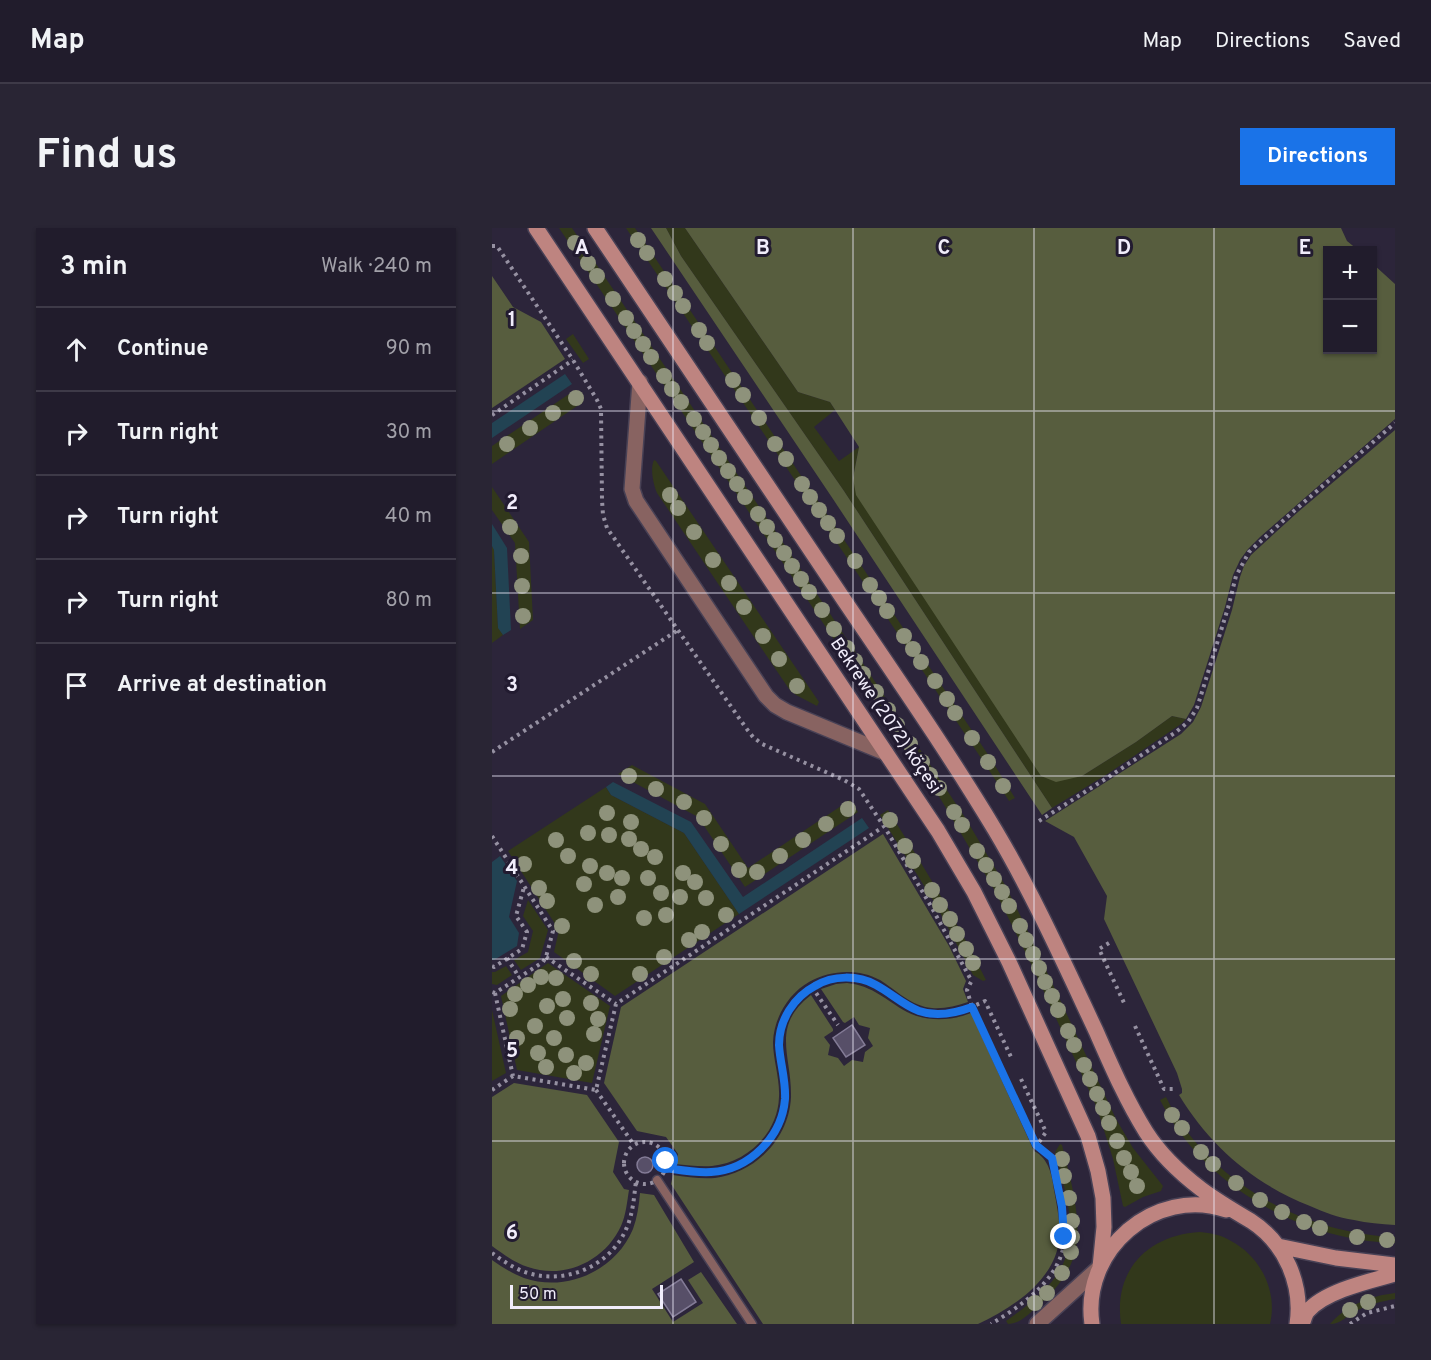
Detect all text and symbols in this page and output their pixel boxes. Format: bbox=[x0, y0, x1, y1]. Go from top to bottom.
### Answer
text: Map bbox=[30, 23, 85, 59]
text: Map bbox=[1142, 28, 1182, 55]
text: Directions bbox=[1215, 28, 1310, 55]
text: Saved bbox=[1343, 28, 1401, 55]
button: Directions bbox=[1240, 128, 1395, 185]
text: Find us bbox=[36, 130, 177, 183]
text: A bbox=[575, 236, 589, 262]
text: B bbox=[756, 236, 770, 262]
text: C bbox=[938, 236, 950, 262]
text: D bbox=[1117, 236, 1131, 262]
text: E bbox=[1299, 236, 1311, 262]
map controls bbox=[1323, 246, 1377, 354]
button: + bbox=[1323, 246, 1377, 300]
text: 3 min bbox=[60, 251, 128, 284]
text: Walk · 240 m bbox=[321, 254, 432, 280]
button: − bbox=[1323, 300, 1377, 354]
text: 1 bbox=[508, 308, 516, 334]
icon: ahead bbox=[60, 333, 93, 366]
text: Continue bbox=[117, 336, 208, 363]
text: 90 m bbox=[386, 336, 432, 362]
icon: right bbox=[60, 417, 93, 450]
text: Turn right bbox=[117, 420, 219, 447]
text: 30 m bbox=[386, 420, 432, 446]
text: 2 bbox=[506, 491, 518, 517]
icon: right bbox=[60, 501, 93, 534]
text: Turn right bbox=[117, 504, 219, 531]
text: 40 m bbox=[385, 504, 432, 530]
icon: right bbox=[60, 585, 93, 618]
text: Turn right bbox=[117, 588, 219, 615]
text: 80 m bbox=[386, 588, 432, 614]
street label: Bekrewe (2072) köçesi bbox=[824, 633, 946, 799]
icon: arrive bbox=[60, 669, 93, 702]
text: Arrive at destination bbox=[117, 672, 327, 699]
text: 3 bbox=[506, 673, 518, 699]
text: 4 bbox=[506, 856, 518, 882]
text: 5 bbox=[506, 1039, 518, 1065]
route start bbox=[652, 1147, 678, 1173]
text: 6 bbox=[506, 1221, 518, 1247]
route end bbox=[1050, 1223, 1076, 1249]
scale bar bbox=[510, 1282, 663, 1310]
text: 50 m bbox=[519, 1285, 557, 1305]

